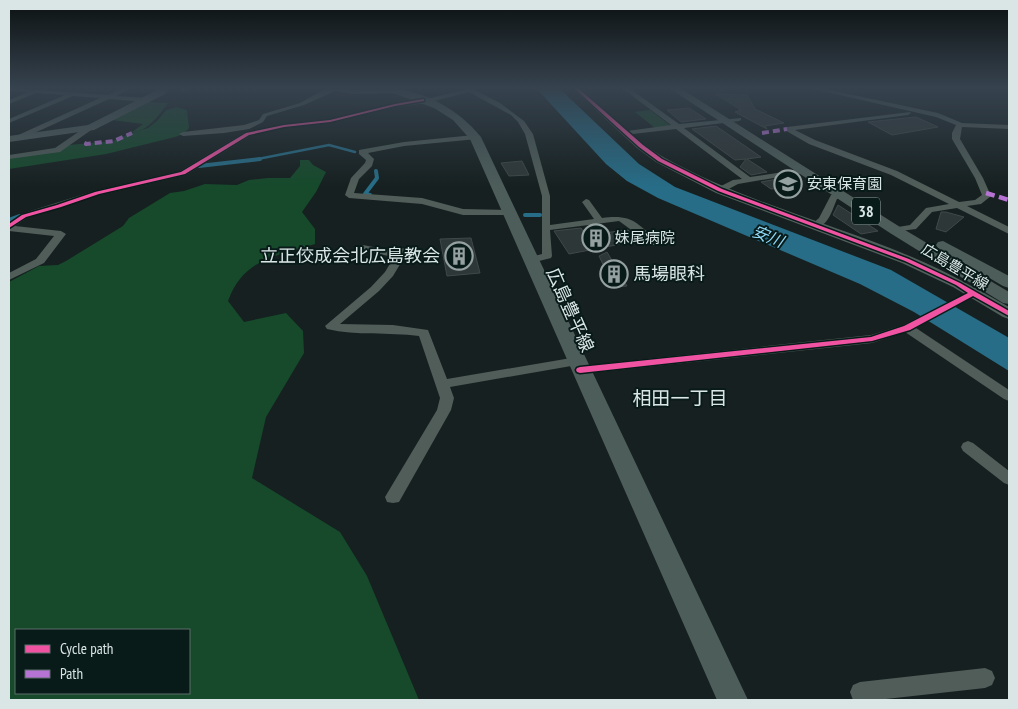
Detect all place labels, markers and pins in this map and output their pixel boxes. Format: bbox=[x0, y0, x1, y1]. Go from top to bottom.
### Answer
school or university icon: 安東保育園 bbox=[773, 169, 803, 199]
place label: 安東保育園 bbox=[807, 174, 882, 193]
building icon: 妹尾病院 bbox=[581, 223, 611, 253]
place label: 妹尾病院 bbox=[615, 228, 675, 247]
building icon: 立正佼成会北広島教会 bbox=[444, 241, 474, 271]
place label: 立正佼成会北広島教会 bbox=[260, 244, 440, 267]
building icon: 馬場眼科 bbox=[599, 259, 629, 289]
place label: 馬場眼科 bbox=[633, 262, 705, 285]

